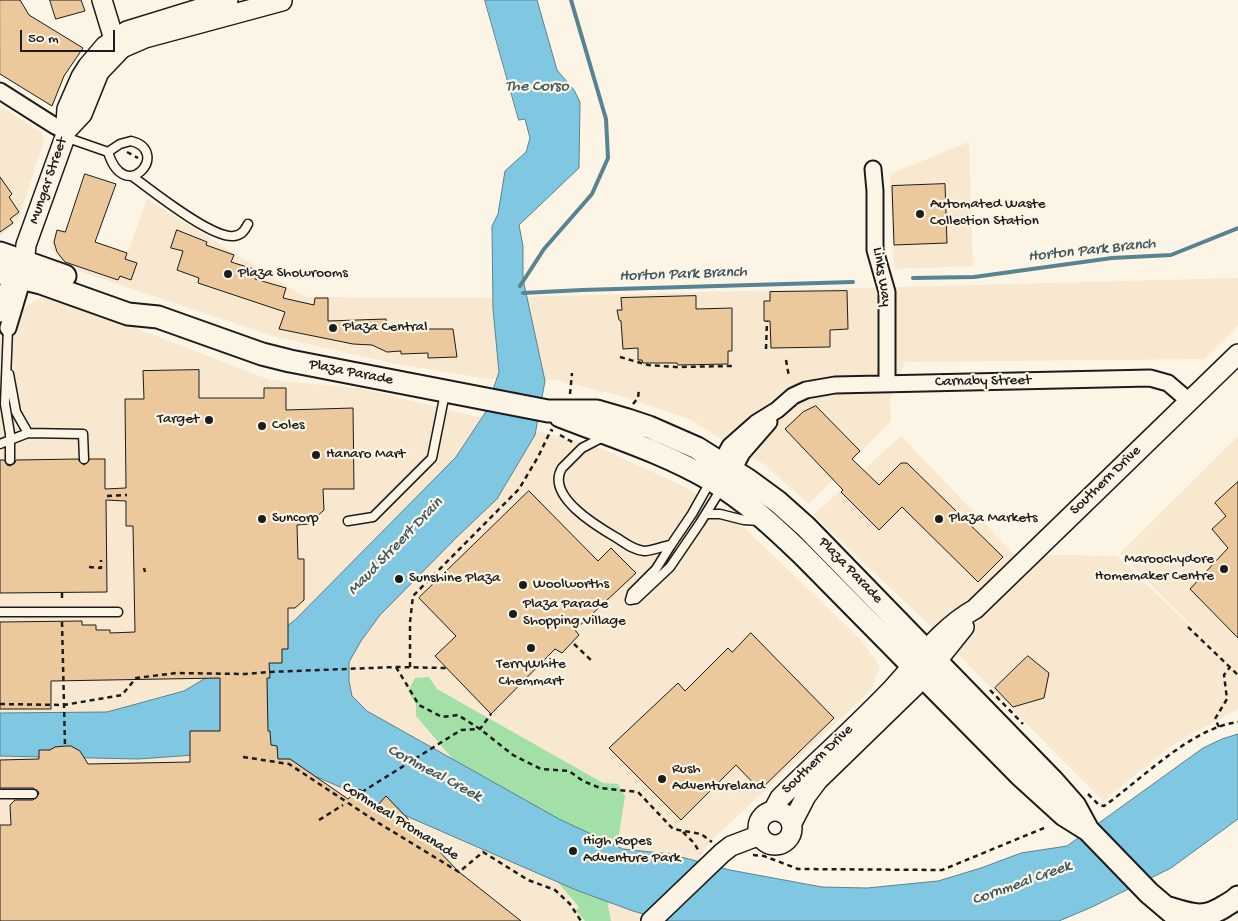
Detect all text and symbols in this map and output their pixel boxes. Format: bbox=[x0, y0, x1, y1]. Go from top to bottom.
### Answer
scale bar bbox=[22, 20, 118, 52]
text: 50 m bbox=[28, 30, 59, 48]
water label: The Corso bbox=[505, 78, 569, 98]
street label: Mungar Street bbox=[26, 135, 72, 227]
place label: Automated Waste Collection Station bbox=[930, 196, 1045, 231]
marker: Automated Waste Collection Station bbox=[914, 208, 926, 220]
water label: Horton Park Branch bbox=[1027, 235, 1157, 267]
street label: Links Way bbox=[867, 246, 895, 308]
water label: Horton Park Branch bbox=[619, 263, 747, 287]
place label: Plaza Showrooms bbox=[238, 265, 348, 283]
marker: Plaza Showrooms bbox=[222, 268, 234, 280]
place label: Plaza Central bbox=[343, 319, 427, 337]
marker: Plaza Central bbox=[327, 322, 339, 334]
street label: Plaza Parade bbox=[307, 356, 395, 390]
street label: Carnaby Street bbox=[935, 372, 1031, 392]
place label: Target bbox=[157, 411, 199, 429]
marker: Target bbox=[203, 414, 215, 426]
place label: Coles bbox=[272, 417, 304, 435]
marker: Coles bbox=[256, 420, 268, 432]
street label: Southern Drive bbox=[1067, 442, 1145, 520]
place label: Hanaro Mart bbox=[326, 446, 405, 464]
marker: Hanaro Mart bbox=[310, 449, 322, 461]
water label: Maud Streert Drain bbox=[344, 494, 448, 600]
place label: Suncorp bbox=[272, 510, 319, 528]
place label: Plaza Markets bbox=[949, 510, 1038, 528]
marker: Suncorp bbox=[256, 513, 268, 525]
marker: Plaza Markets bbox=[933, 513, 945, 525]
street label: Plaza Parade bbox=[814, 534, 886, 608]
place label: Maroochydore Homemaker Centre bbox=[1095, 551, 1214, 586]
marker: Maroochydore Homemaker Centre bbox=[1218, 563, 1230, 575]
place label: Sunshine Plaza bbox=[409, 570, 500, 588]
marker: Sunshine Plaza bbox=[393, 573, 405, 585]
place label: Woolworths bbox=[533, 576, 609, 594]
marker: Woolworths bbox=[517, 579, 529, 591]
place label: Plaza Parade Shopping Village bbox=[523, 596, 626, 631]
marker: Plaza Parade Shopping Village bbox=[507, 608, 519, 620]
marker: TerryWhite Chemmart bbox=[525, 642, 537, 654]
place label: TerryWhite Chemmart bbox=[496, 656, 566, 691]
street label: Southern Drive bbox=[779, 721, 857, 799]
water label: Cornmeal Creek bbox=[384, 741, 484, 807]
place label: Rush Adventureland bbox=[672, 761, 765, 796]
marker: Rush Adventureland bbox=[656, 773, 668, 785]
street label: Cornmeal Promanade bbox=[338, 779, 462, 865]
place label: High Ropes Adventure Park bbox=[583, 833, 680, 868]
marker: High Ropes Adventure Park bbox=[567, 845, 579, 857]
water label: Cornmeal Creek bbox=[970, 857, 1074, 911]

